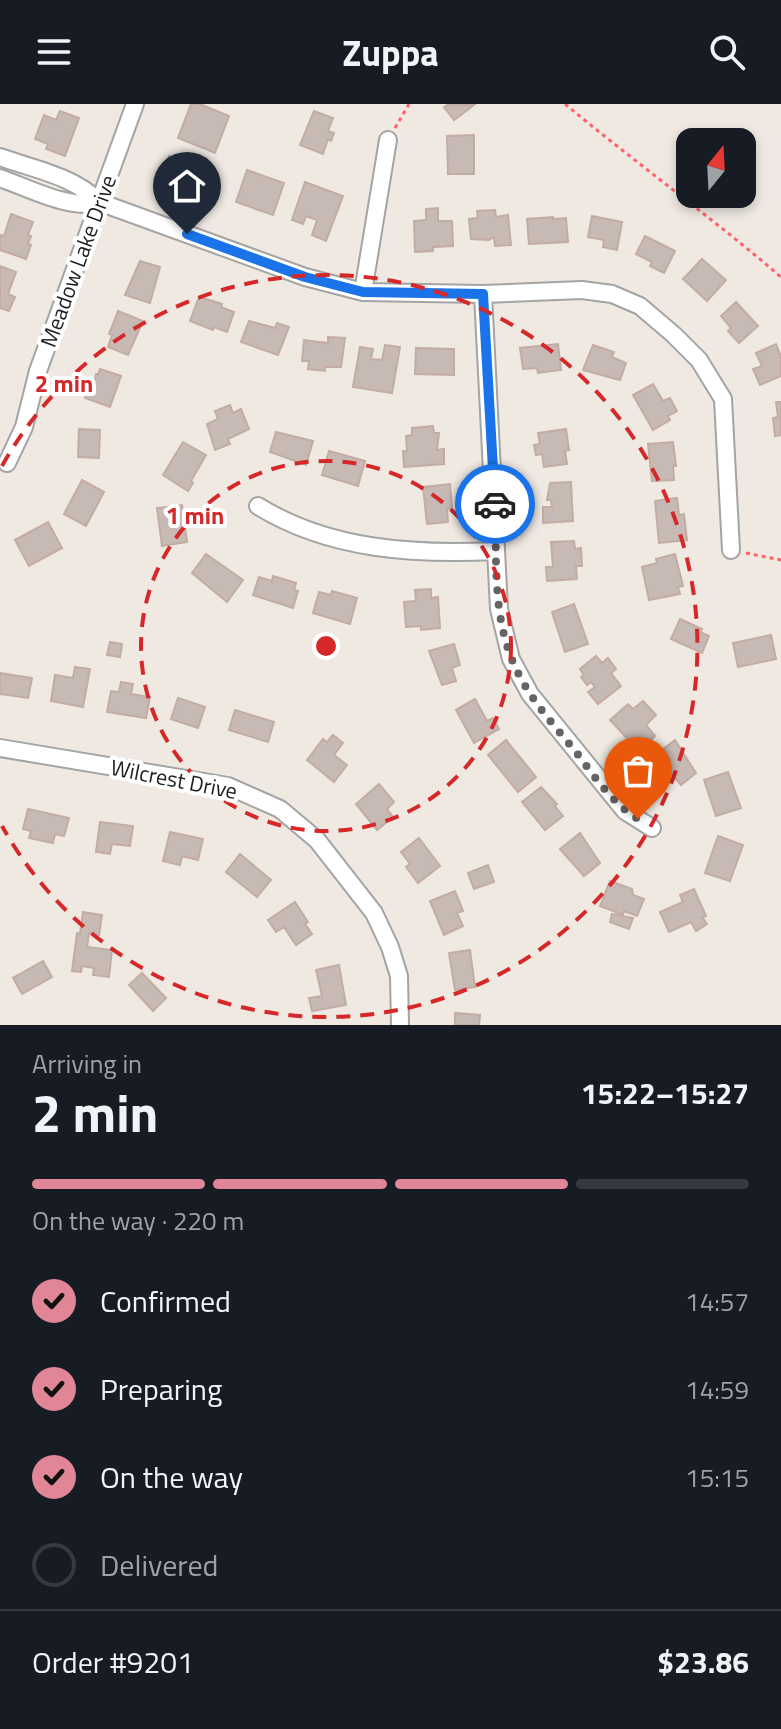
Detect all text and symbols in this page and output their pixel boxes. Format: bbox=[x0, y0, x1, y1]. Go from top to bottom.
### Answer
text: Zuppa bbox=[342, 25, 439, 80]
icon: menu bbox=[32, 30, 76, 74]
icon: search bbox=[705, 30, 749, 74]
north arrow bbox=[676, 128, 756, 208]
map controls bbox=[676, 128, 756, 208]
pin bbox=[153, 152, 221, 234]
icon: home bbox=[165, 164, 209, 208]
street label: Meadow Lake Drive bbox=[31, 170, 125, 352]
text: 2 min bbox=[35, 365, 93, 401]
courier bbox=[455, 464, 535, 544]
icon: car bbox=[473, 482, 517, 526]
text: 1 min bbox=[166, 497, 224, 533]
centre of rings bbox=[312, 632, 340, 660]
pin bbox=[604, 737, 672, 819]
icon: bag bbox=[616, 749, 660, 793]
street label: Wilcrest Drive bbox=[108, 750, 240, 808]
text: Arriving in bbox=[32, 1044, 142, 1083]
text: 15:22–15:27 bbox=[581, 1070, 749, 1116]
text: 2 min bbox=[32, 1073, 158, 1152]
text: On the way · 220 m bbox=[32, 1201, 244, 1240]
text: Confirmed bbox=[100, 1278, 231, 1324]
icon: check bbox=[32, 1279, 76, 1323]
text: 14:57 bbox=[685, 1282, 749, 1321]
text: Preparing bbox=[100, 1366, 222, 1412]
icon: check bbox=[32, 1367, 76, 1411]
text: 14:59 bbox=[685, 1370, 749, 1409]
text: On the way bbox=[100, 1454, 243, 1500]
icon: check bbox=[32, 1455, 76, 1499]
text: 15:15 bbox=[685, 1458, 749, 1497]
text: Delivered bbox=[100, 1542, 218, 1588]
text: Order #9201 bbox=[32, 1639, 194, 1685]
text: $23.86 bbox=[657, 1639, 749, 1685]

